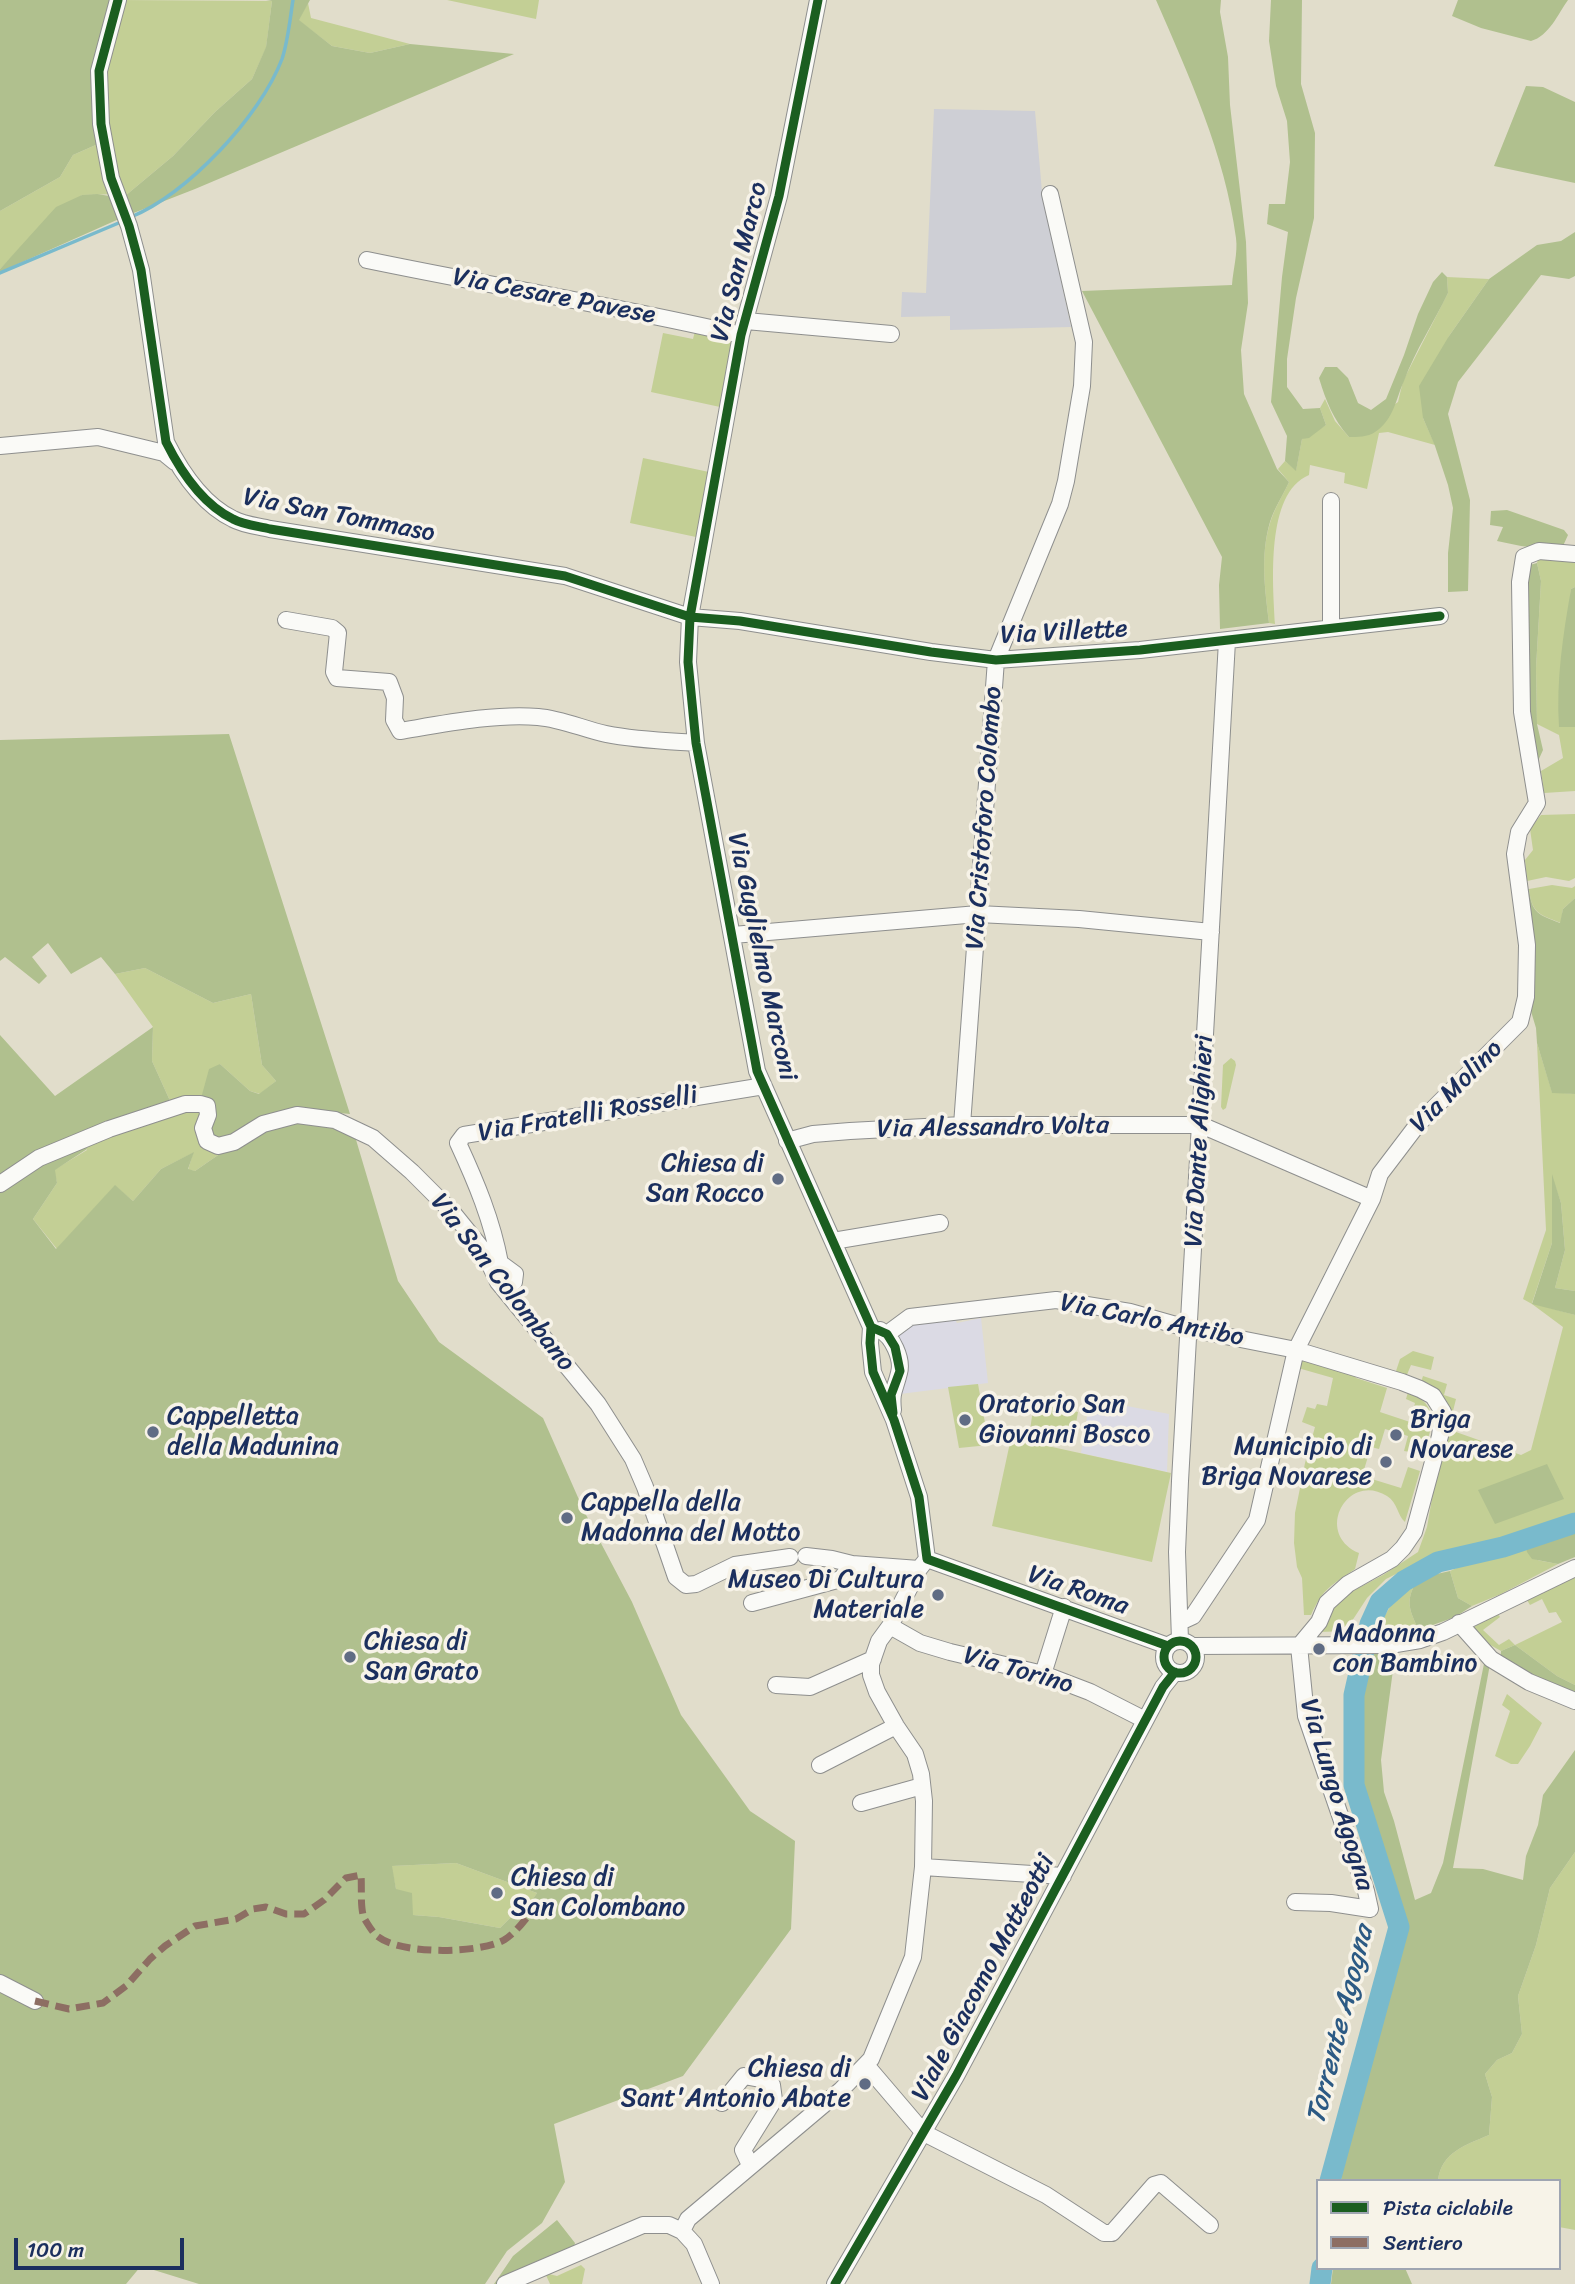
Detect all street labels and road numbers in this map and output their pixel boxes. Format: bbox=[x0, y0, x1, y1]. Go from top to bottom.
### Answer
street label: Via San Marco bbox=[705, 179, 775, 345]
street label: Via Cesare Pavese bbox=[450, 262, 658, 332]
street label: Via San Tommaso bbox=[241, 482, 437, 550]
street label: Via Villette bbox=[1000, 614, 1128, 652]
street label: Via Cristoforo Colombo bbox=[960, 685, 1010, 951]
street label: Via Guglielmo Marconi bbox=[719, 830, 803, 1084]
street label: Via Dante Alighieri bbox=[1179, 1034, 1221, 1248]
street label: Via Molino bbox=[1404, 1034, 1510, 1140]
street label: Via Fratelli Rosselli bbox=[476, 1080, 700, 1150]
street label: Via Alessandro Volta bbox=[877, 1110, 1109, 1146]
street label: Via San Colombano bbox=[423, 1188, 581, 1378]
street label: Via Carlo Antibo bbox=[1058, 1288, 1246, 1354]
street label: Via Roma bbox=[1024, 1559, 1132, 1623]
street label: Via Torino bbox=[960, 1641, 1076, 1701]
street label: Via Lungo Agogna bbox=[1292, 1695, 1380, 1895]
street label: Viale Giacomo Matteotti bbox=[906, 1849, 1062, 2107]

